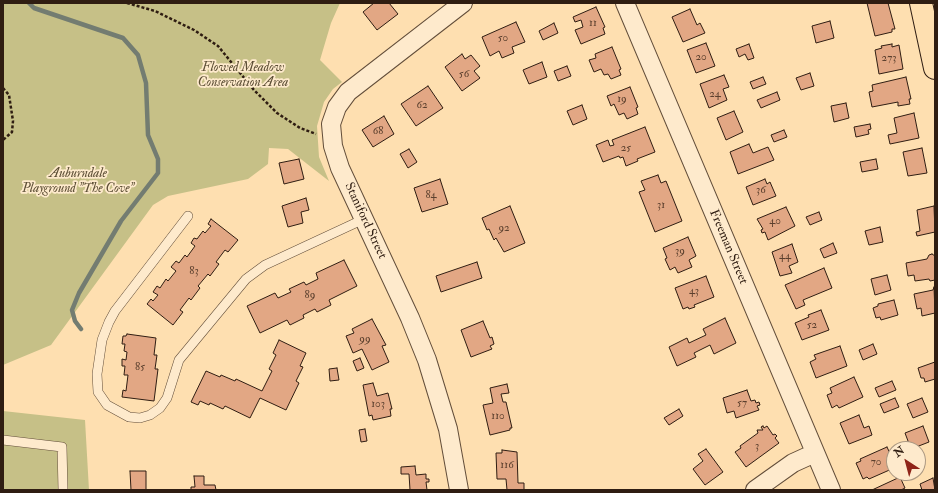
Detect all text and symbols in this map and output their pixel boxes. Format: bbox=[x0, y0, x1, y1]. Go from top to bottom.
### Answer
house number: 11 bbox=[589, 17, 597, 31]
house number: 50 bbox=[498, 32, 508, 46]
house number: 20 bbox=[695, 51, 707, 65]
house number: 273 bbox=[882, 52, 896, 66]
park label: Flowed Meadow Conservation Area bbox=[198, 60, 288, 91]
house number: 56 bbox=[459, 68, 469, 82]
house number: 24 bbox=[709, 88, 721, 102]
house number: 19 bbox=[617, 93, 627, 107]
house number: 62 bbox=[416, 99, 428, 113]
house number: 68 bbox=[373, 125, 383, 139]
house number: 25 bbox=[621, 142, 631, 156]
park label: Auburndale Playground "The Cove" bbox=[22, 166, 134, 197]
street label: Staniford Street bbox=[340, 180, 390, 262]
house number: 36 bbox=[756, 184, 766, 198]
house number: 84 bbox=[425, 189, 437, 203]
house number: 31 bbox=[657, 199, 665, 213]
street label: Freeman Street bbox=[705, 207, 751, 287]
house number: 40 bbox=[769, 215, 781, 229]
house number: 92 bbox=[498, 222, 510, 236]
house number: 39 bbox=[675, 245, 685, 259]
house number: 44 bbox=[779, 250, 791, 264]
house number: 83 bbox=[189, 265, 199, 279]
house number: 43 bbox=[689, 285, 699, 299]
house number: 89 bbox=[305, 289, 315, 303]
house number: 52 bbox=[807, 319, 817, 333]
house number: 99 bbox=[359, 333, 371, 347]
house number: 85 bbox=[135, 361, 145, 375]
house number: 57 bbox=[737, 397, 747, 411]
house number: 103 bbox=[371, 398, 385, 412]
house number: 110 bbox=[491, 410, 505, 424]
house number: 3 bbox=[755, 440, 759, 454]
north arrow bbox=[886, 441, 926, 481]
text: N bbox=[891, 444, 907, 460]
house number: 70 bbox=[871, 456, 881, 470]
house number: 116 bbox=[500, 459, 514, 473]

